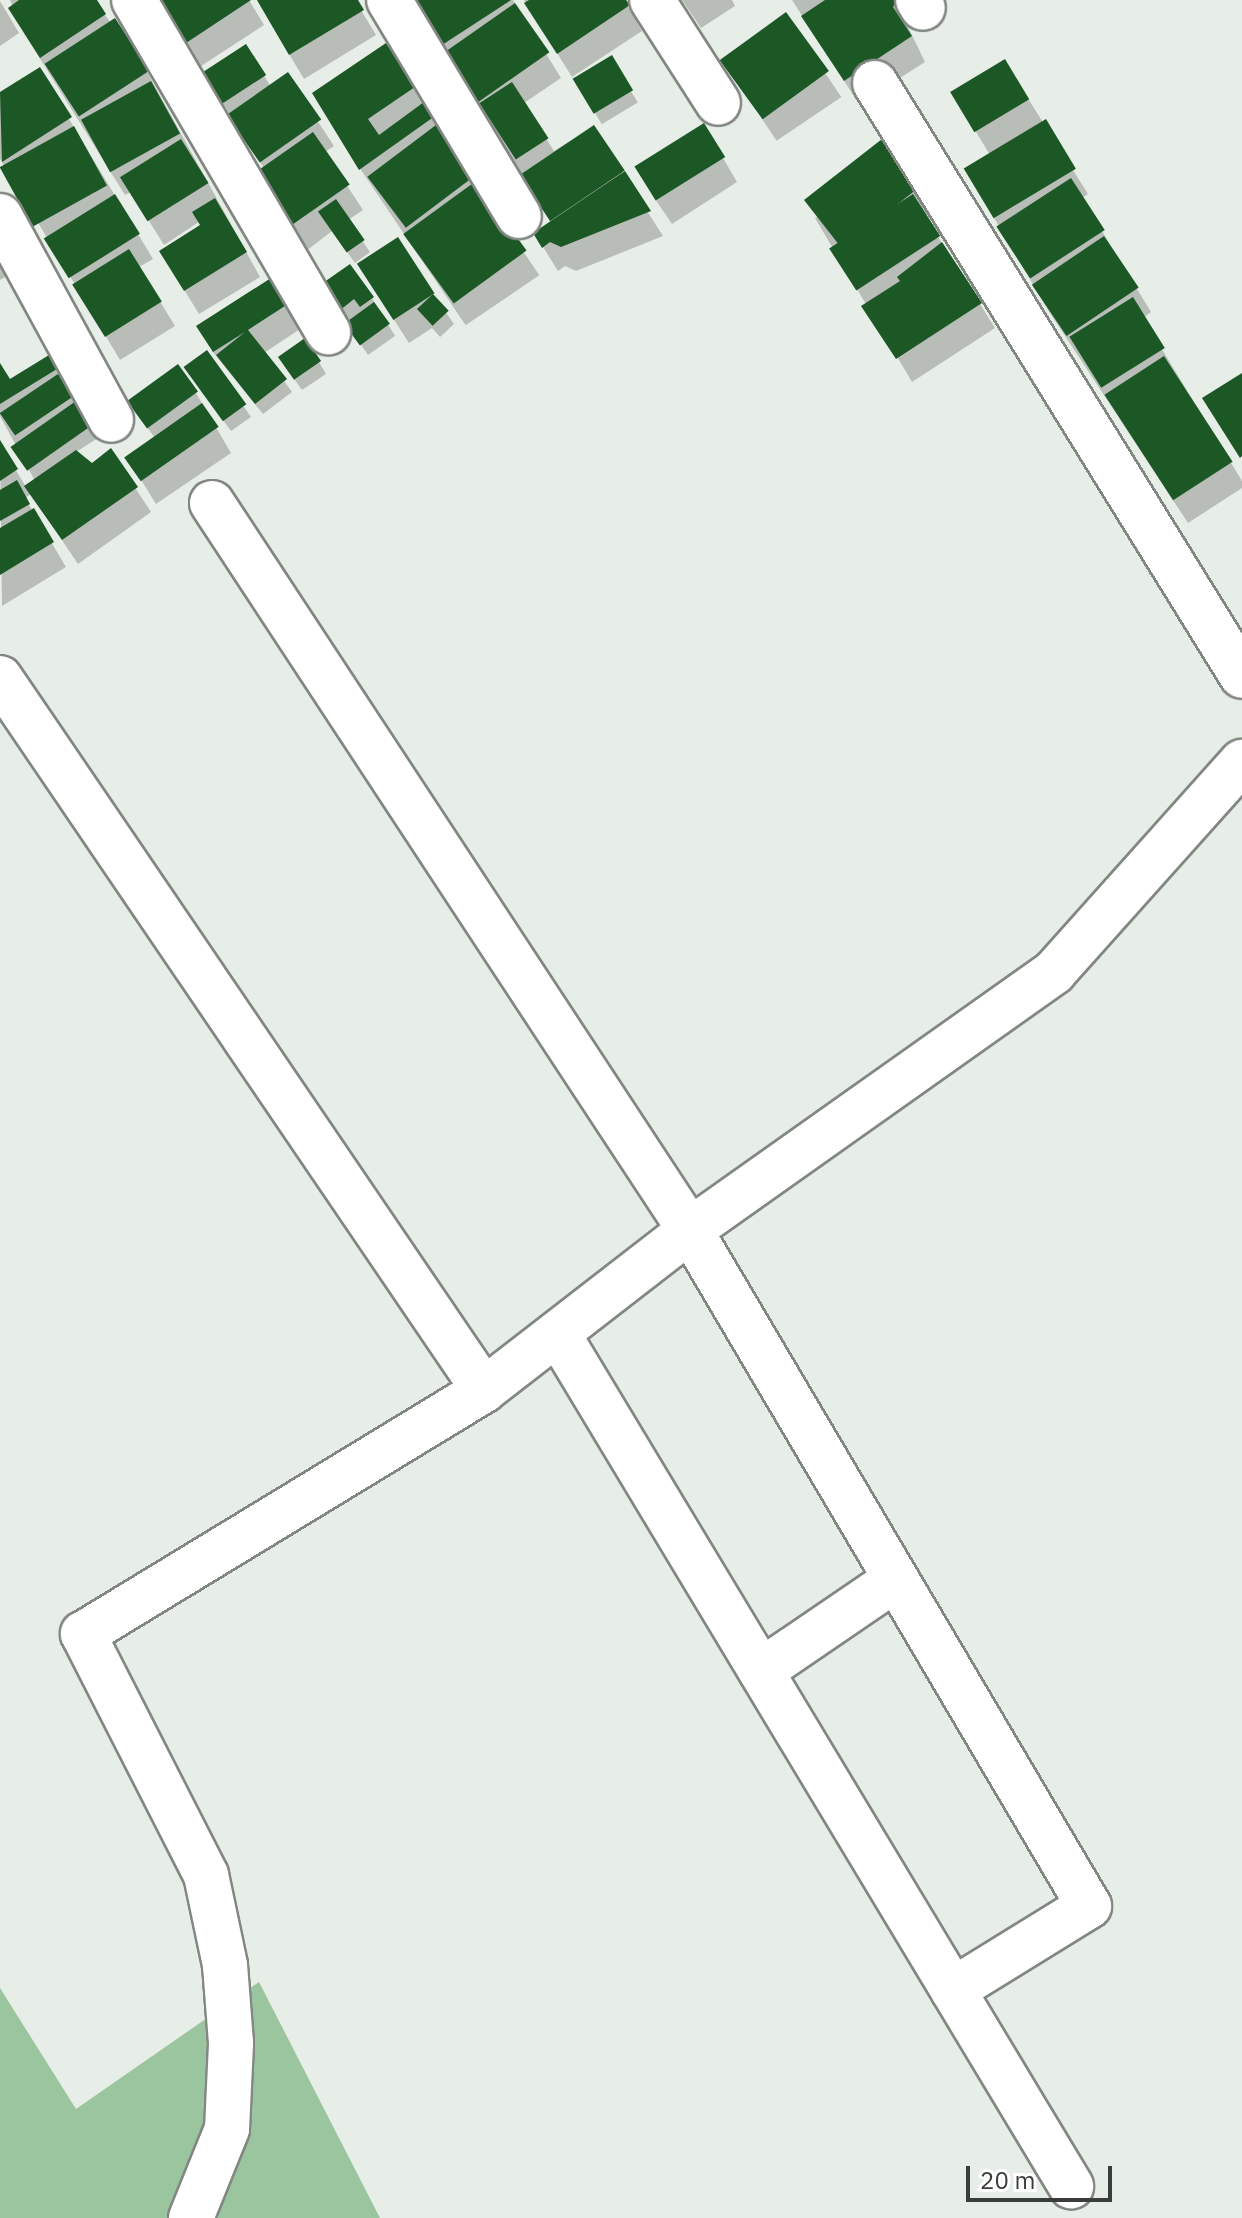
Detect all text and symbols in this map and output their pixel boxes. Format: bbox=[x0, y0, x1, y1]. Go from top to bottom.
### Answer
scale bar bbox=[970, 2150, 1116, 2200]
text: 20 m bbox=[980, 2164, 1035, 2196]

